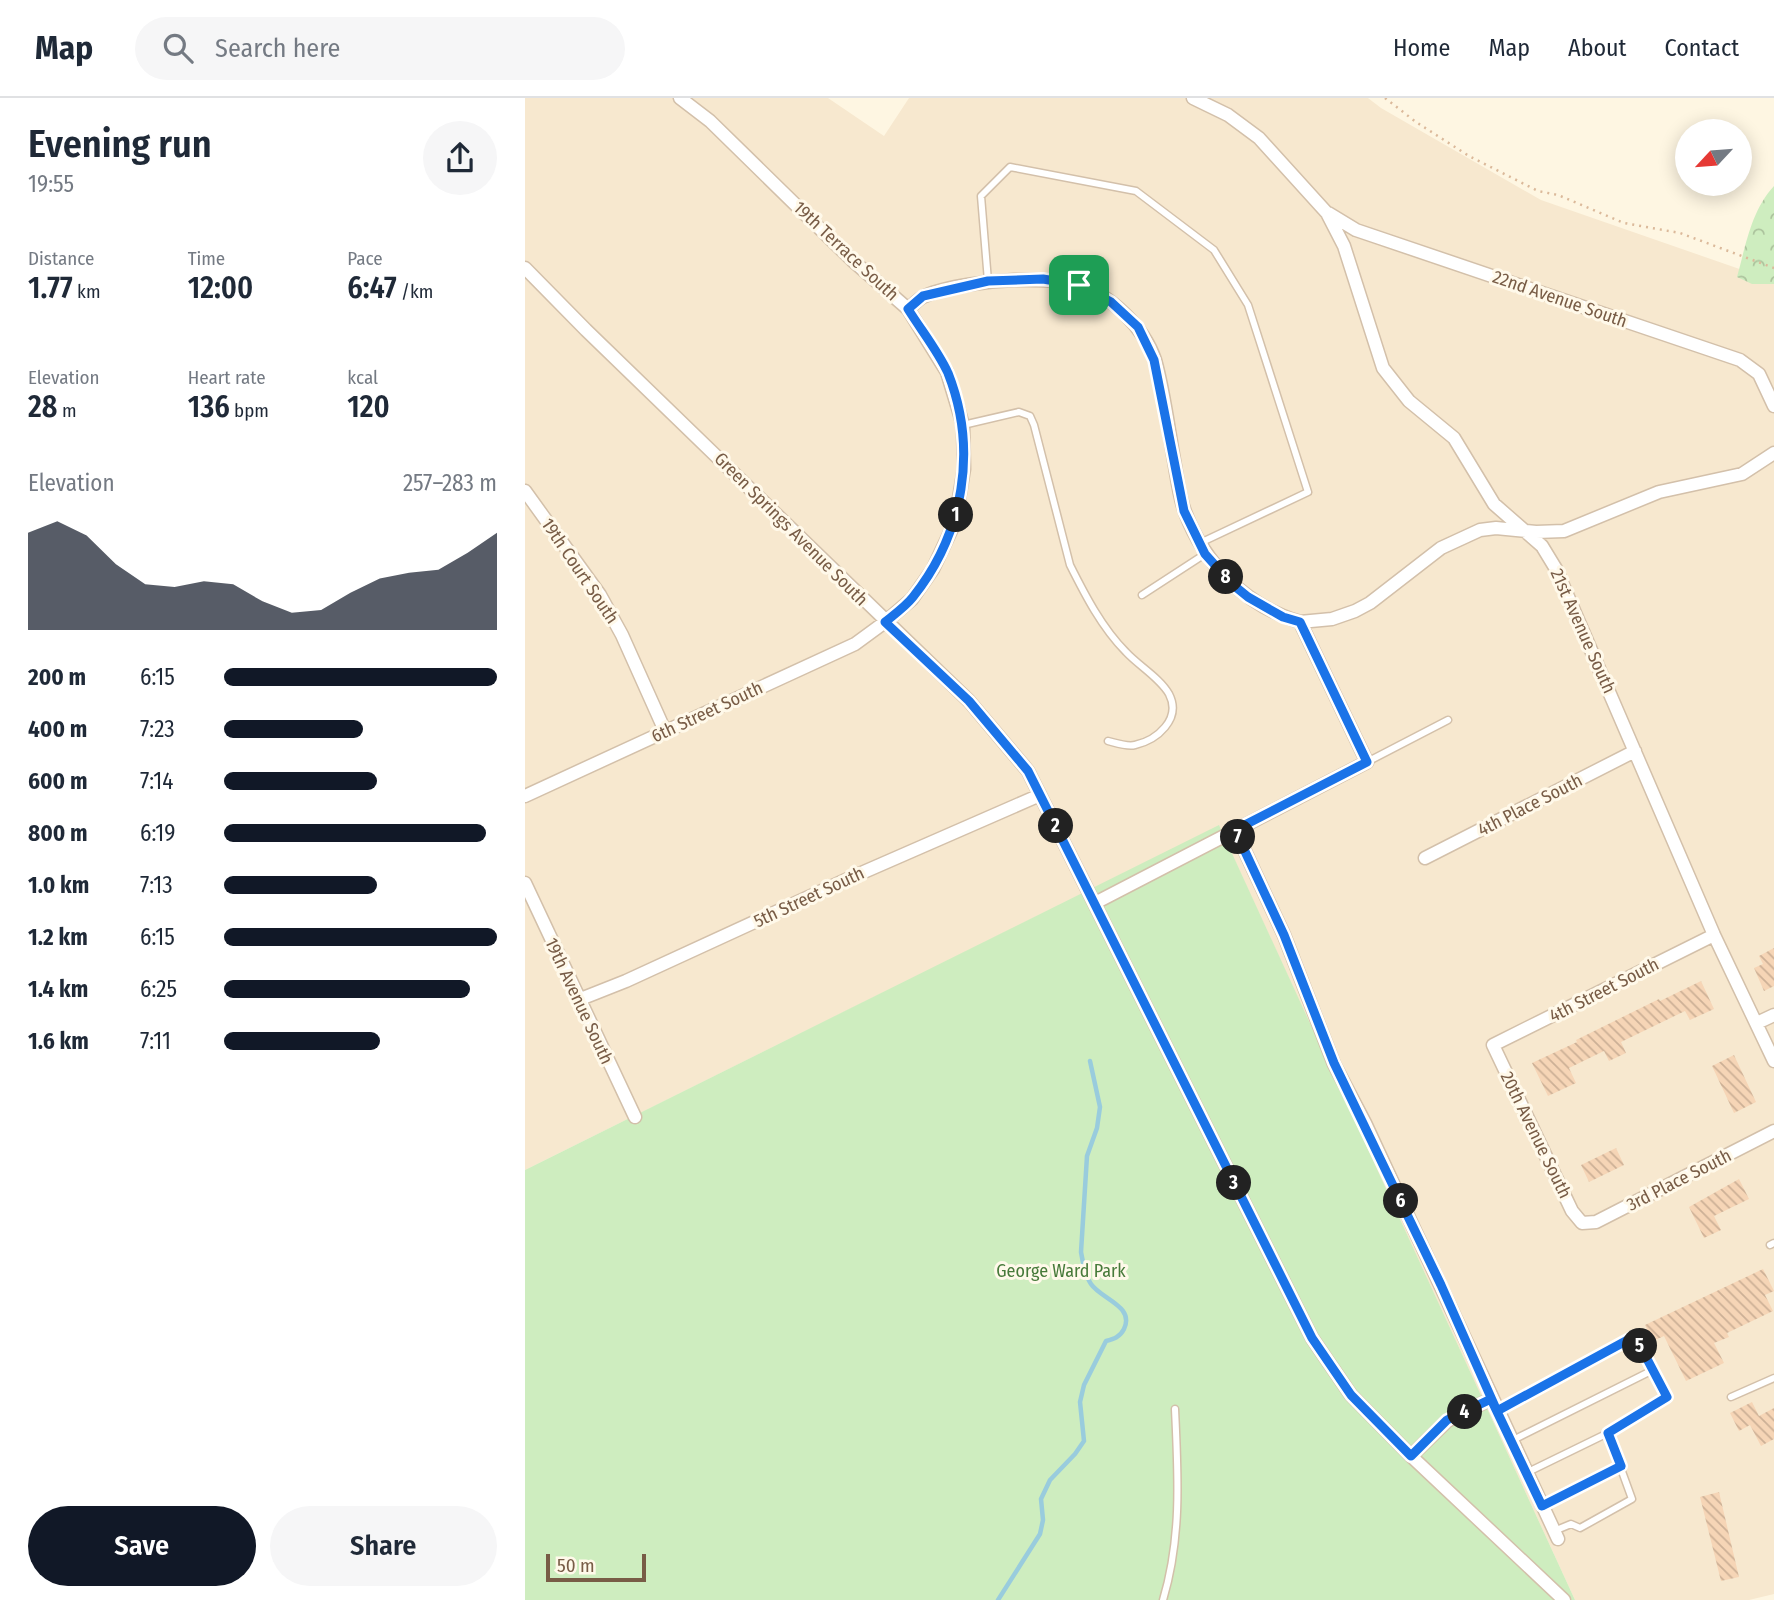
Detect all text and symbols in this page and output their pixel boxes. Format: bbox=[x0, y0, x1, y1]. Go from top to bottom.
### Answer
search box bbox=[135, 17, 625, 80]
text: Map bbox=[35, 28, 93, 68]
icon: search bbox=[159, 29, 197, 67]
text: Search here bbox=[215, 33, 340, 64]
text: Home bbox=[1393, 34, 1450, 62]
text: Map bbox=[1488, 34, 1530, 62]
text: About bbox=[1568, 34, 1626, 62]
text: Contact bbox=[1664, 34, 1739, 62]
north arrow bbox=[1675, 119, 1752, 196]
map controls bbox=[1675, 119, 1752, 196]
text: Evening run bbox=[28, 121, 212, 167]
button: share bbox=[423, 121, 497, 195]
text: 19:55 bbox=[28, 170, 74, 198]
street label: 19th Terrace South bbox=[789, 197, 903, 305]
text: Distance bbox=[28, 247, 95, 270]
text: Time bbox=[188, 247, 225, 270]
text: Pace bbox=[347, 247, 383, 270]
pin bbox=[1049, 255, 1109, 315]
icon: arrive bbox=[1060, 266, 1098, 304]
street label: 22nd Avenue South bbox=[1490, 266, 1630, 332]
text: 1.77 bbox=[28, 270, 73, 306]
text: 12:00 bbox=[188, 270, 253, 306]
text: 6:47 bbox=[347, 270, 397, 306]
text: km bbox=[73, 280, 101, 303]
text: /km bbox=[397, 280, 433, 303]
text: Elevation bbox=[28, 366, 100, 389]
text: Heart rate bbox=[188, 366, 266, 389]
text: kcal bbox=[347, 366, 378, 389]
text: 28 bbox=[28, 389, 57, 425]
text: 136 bbox=[188, 389, 230, 425]
text: 120 bbox=[347, 389, 390, 425]
text: m bbox=[57, 399, 77, 422]
text: bpm bbox=[230, 399, 269, 422]
street label: Green Springs Avenue South bbox=[710, 448, 872, 610]
text: Elevation bbox=[28, 469, 115, 497]
text: 257–283 m bbox=[403, 469, 497, 497]
pin: 1 bbox=[939, 498, 973, 532]
text: 1 bbox=[951, 503, 960, 526]
street label: 19th Court South bbox=[537, 514, 623, 628]
pin: 8 bbox=[1209, 560, 1243, 594]
text: 8 bbox=[1220, 565, 1231, 588]
street label: 21st Avenue South bbox=[1546, 565, 1620, 697]
text: 200 m bbox=[28, 663, 86, 691]
text: 6:15 bbox=[140, 663, 175, 691]
street label: 6th Street South bbox=[648, 677, 766, 747]
text: 400 m bbox=[28, 715, 87, 743]
text: 7:23 bbox=[140, 715, 175, 743]
text: 600 m bbox=[28, 767, 87, 795]
text: 7:14 bbox=[140, 767, 173, 795]
street label: 4th Place South bbox=[1474, 769, 1586, 841]
pin: 2 bbox=[1039, 808, 1073, 844]
text: 2 bbox=[1051, 814, 1060, 837]
text: 800 m bbox=[28, 819, 88, 847]
text: 6:19 bbox=[140, 819, 176, 847]
pin: 7 bbox=[1221, 820, 1255, 854]
text: 7 bbox=[1233, 825, 1242, 848]
street label: 5th Street South bbox=[750, 862, 868, 932]
text: 1.0 km bbox=[28, 871, 89, 899]
text: 7:13 bbox=[140, 871, 173, 899]
text: 1.2 km bbox=[28, 923, 88, 951]
text: 6:15 bbox=[140, 923, 175, 951]
street label: 19th Avenue South bbox=[540, 934, 618, 1068]
street label: 4th Street South bbox=[1546, 953, 1662, 1027]
text: 1.4 km bbox=[28, 975, 88, 1003]
text: 6:25 bbox=[140, 975, 177, 1003]
text: 1.6 km bbox=[28, 1027, 89, 1055]
text: 7:11 bbox=[140, 1027, 171, 1055]
street label: 20th Avenue South bbox=[1496, 1068, 1576, 1202]
street label: 3rd Place South bbox=[1623, 1144, 1735, 1216]
pin: 3 bbox=[1217, 1166, 1251, 1200]
text: 3 bbox=[1229, 1171, 1238, 1194]
pin: 6 bbox=[1383, 1184, 1419, 1218]
text: 6 bbox=[1396, 1189, 1405, 1212]
park label: George Ward Park bbox=[996, 1260, 1126, 1282]
pin: 5 bbox=[1623, 1328, 1657, 1364]
text: 5 bbox=[1635, 1334, 1644, 1357]
pin: 4 bbox=[1447, 1394, 1483, 1430]
text: 4 bbox=[1460, 1400, 1469, 1423]
button: Save bbox=[28, 1506, 256, 1586]
button: Share bbox=[270, 1506, 497, 1586]
scale bar bbox=[546, 1551, 646, 1583]
text: 50 m bbox=[557, 1554, 595, 1577]

